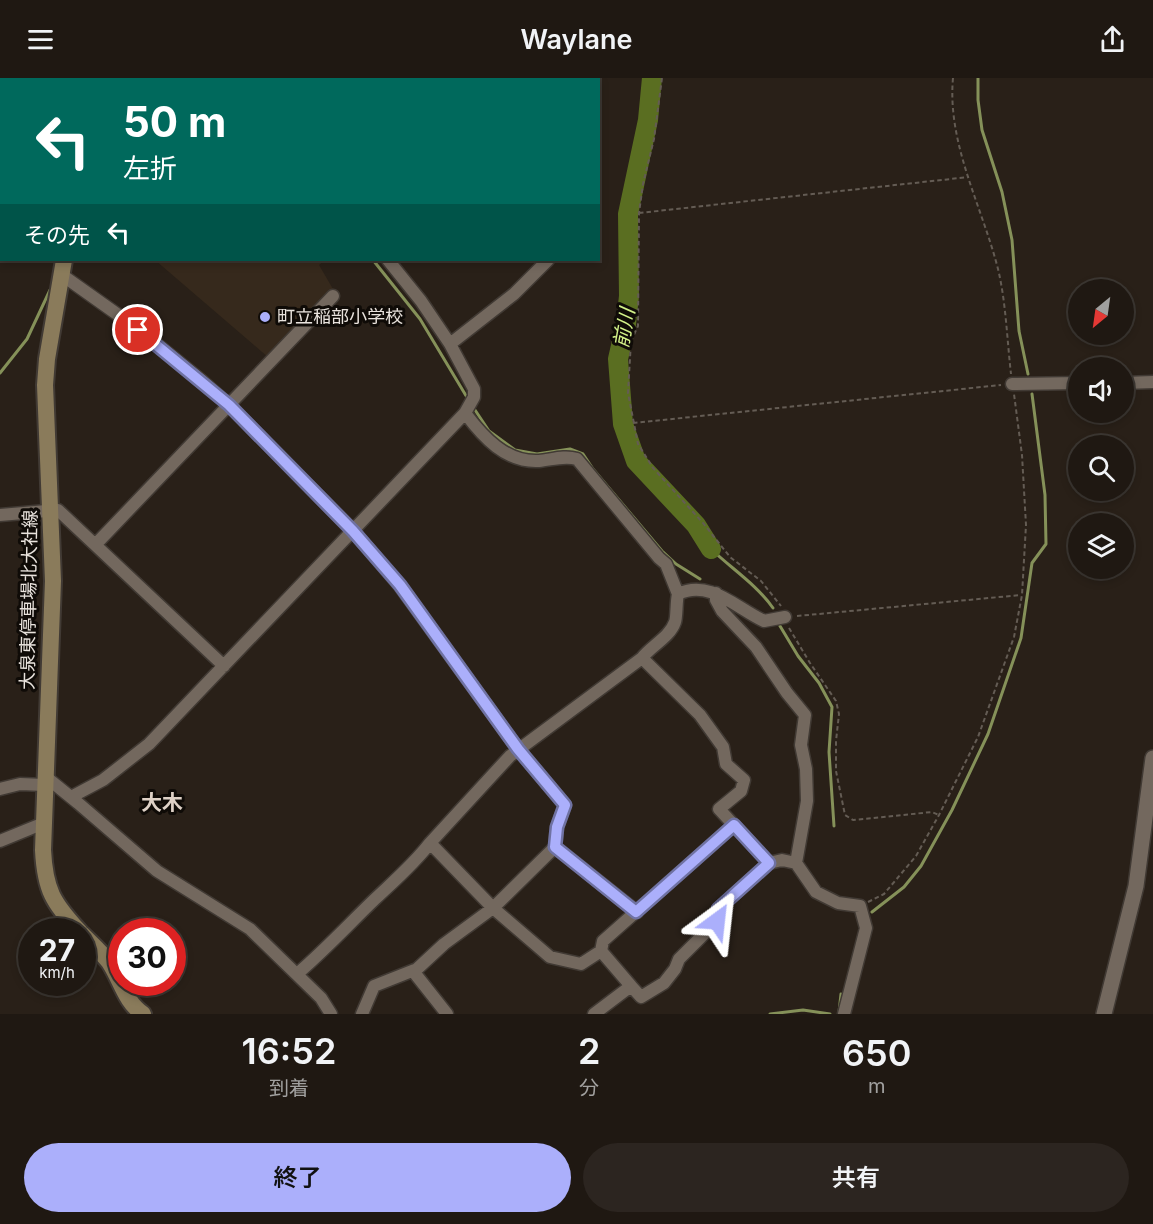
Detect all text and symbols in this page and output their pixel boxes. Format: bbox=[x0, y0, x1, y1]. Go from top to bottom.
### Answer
icon: menu bbox=[24, 23, 57, 56]
text: Waylane bbox=[520, 23, 633, 56]
icon: share bbox=[1096, 23, 1129, 56]
text: 50 m bbox=[123, 96, 226, 147]
icon: left bbox=[24, 102, 102, 180]
text: 左折 bbox=[123, 152, 177, 185]
icon: left bbox=[102, 216, 135, 249]
text: その先 bbox=[24, 222, 90, 248]
north arrow bbox=[1068, 279, 1134, 345]
map controls bbox=[1068, 279, 1134, 579]
pin bbox=[112, 304, 163, 355]
water label: 前川 bbox=[609, 304, 640, 350]
place label: 町立稲部小学校 bbox=[277, 306, 403, 327]
marker: 町立稲部小学校 bbox=[258, 310, 272, 324]
icon: arrive bbox=[121, 313, 154, 346]
button: sound bbox=[1068, 357, 1134, 423]
button: search bbox=[1068, 435, 1134, 501]
street label: 大泉東停車場北大社線 bbox=[16, 510, 41, 690]
button: layers bbox=[1068, 513, 1134, 579]
district label: 大木 bbox=[141, 790, 183, 815]
position arrow bbox=[685, 889, 749, 953]
speed limit sign: 30 bbox=[108, 918, 186, 996]
text: 27 bbox=[39, 932, 75, 968]
text: km/h bbox=[39, 963, 75, 982]
text: 16:52 bbox=[242, 1029, 336, 1073]
text: 2 bbox=[578, 1029, 600, 1073]
text: 650 bbox=[842, 1031, 911, 1075]
text: m bbox=[868, 1074, 885, 1098]
text: 到着 bbox=[269, 1076, 309, 1100]
text: 分 bbox=[579, 1076, 599, 1100]
button: 終了 bbox=[24, 1143, 571, 1212]
button: 共有 bbox=[583, 1143, 1129, 1212]

